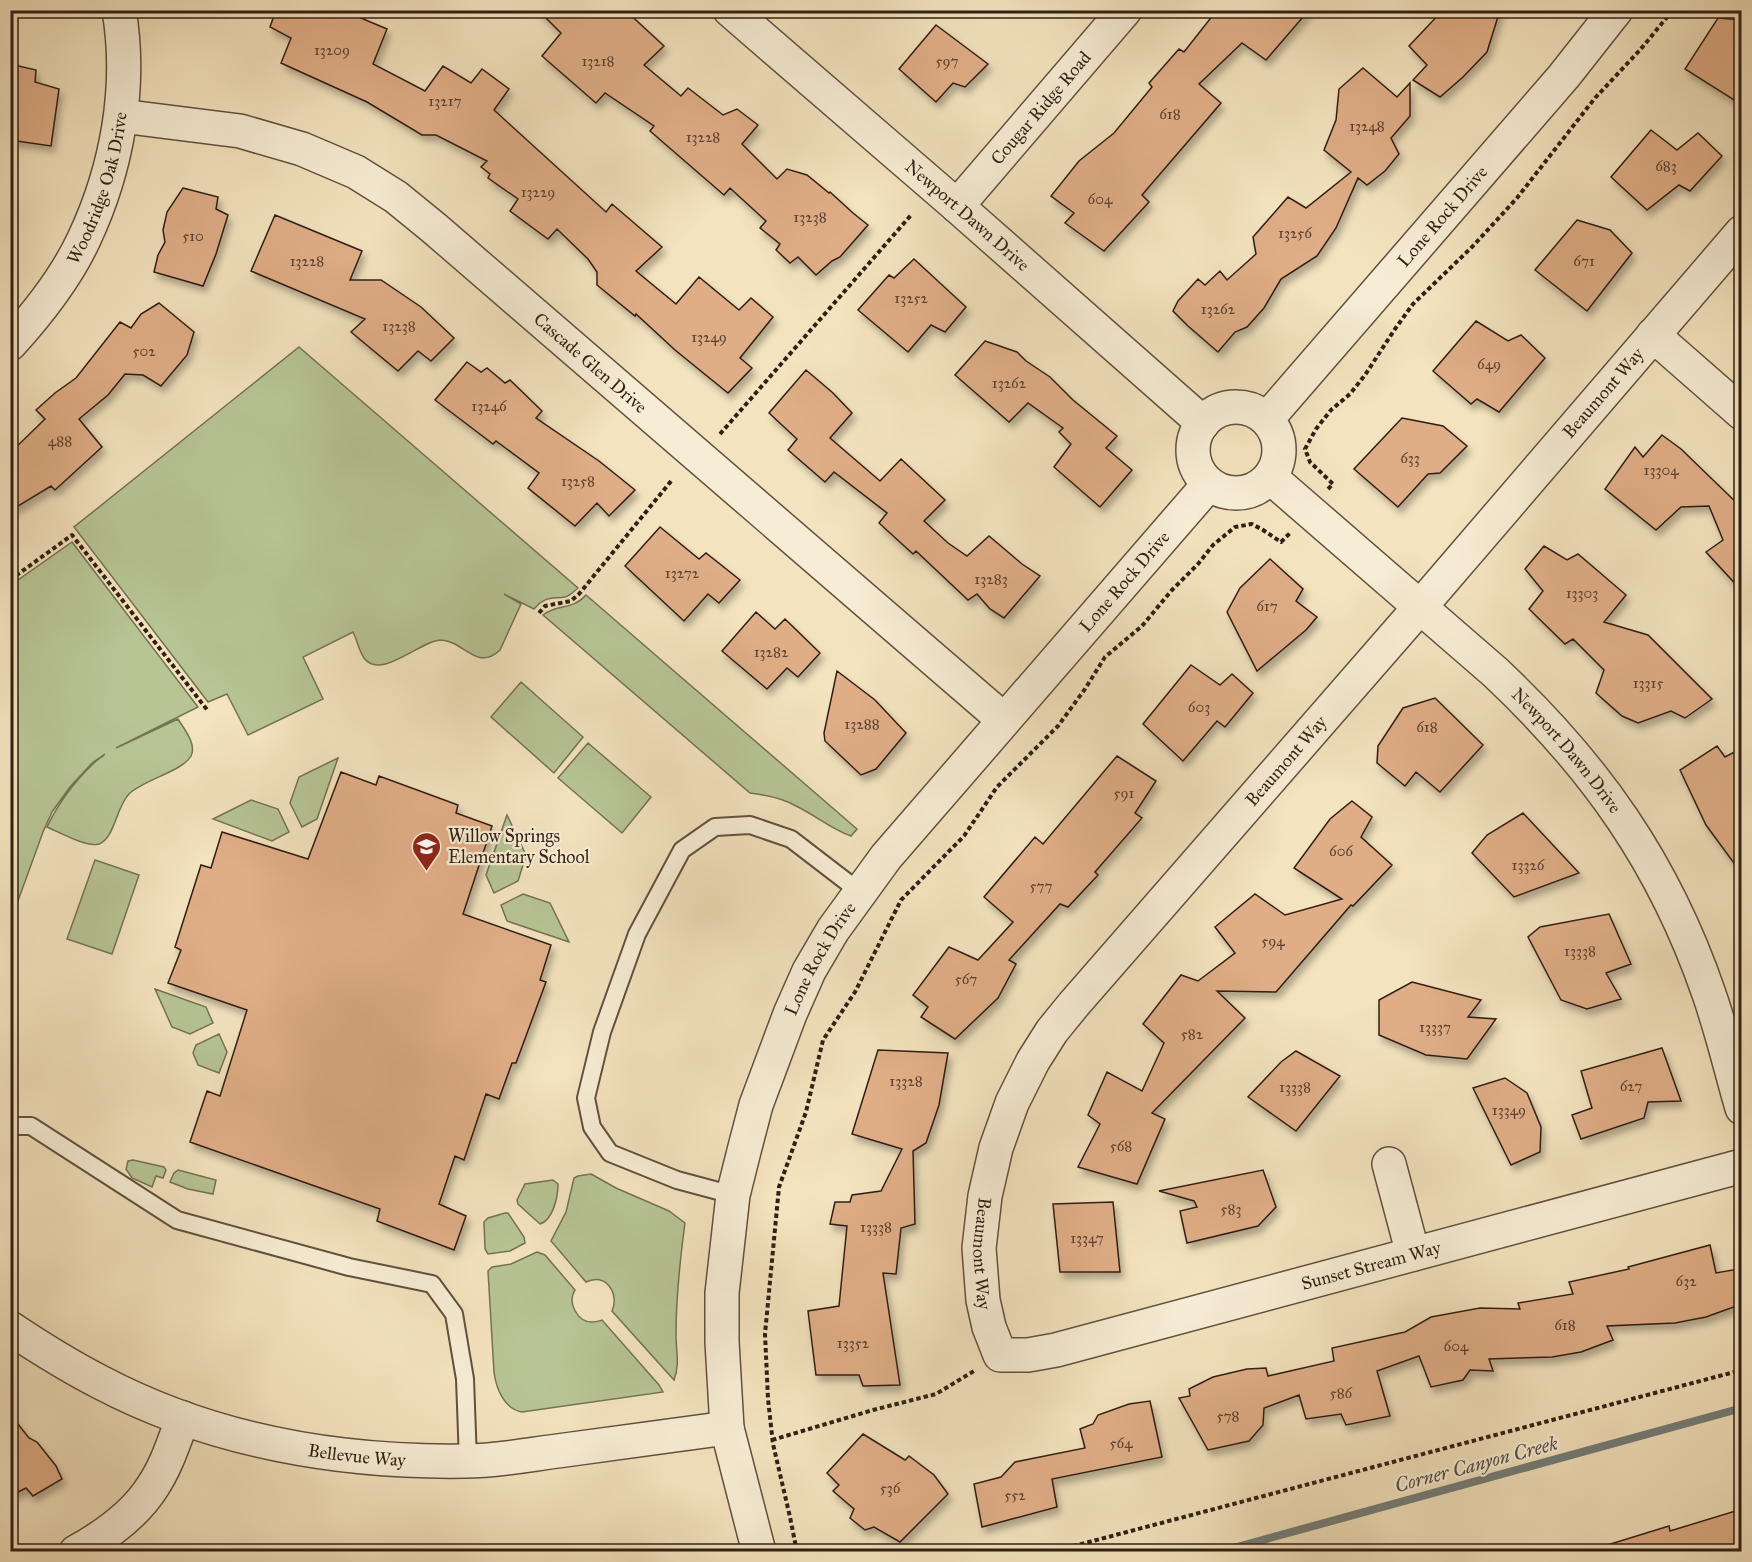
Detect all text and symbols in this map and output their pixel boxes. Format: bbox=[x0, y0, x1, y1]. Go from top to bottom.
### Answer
house number: 13209 bbox=[314, 41, 350, 59]
street label: Cougar Ridge Road bbox=[986, 47, 1096, 169]
house number: 13218 bbox=[581, 52, 615, 70]
house number: 597 bbox=[935, 52, 959, 70]
house number: 13217 bbox=[428, 92, 462, 110]
house number: 618 bbox=[1159, 105, 1181, 123]
street label: Woodridge Oak Drive bbox=[62, 111, 132, 268]
house number: 13248 bbox=[1349, 117, 1385, 135]
house number: 13228 bbox=[686, 128, 720, 146]
street label: Newport Dawn Drive bbox=[901, 155, 1034, 276]
house number: 683 bbox=[1655, 157, 1677, 175]
street label: Lone Rock Drive bbox=[1393, 161, 1492, 272]
house number: 13229 bbox=[521, 183, 555, 201]
house number: 604 bbox=[1088, 190, 1113, 208]
house number: 13238 bbox=[793, 208, 827, 226]
house number: 13256 bbox=[1278, 224, 1313, 242]
house number: 510 bbox=[182, 227, 204, 245]
house number: 13228 bbox=[290, 252, 324, 270]
house number: 671 bbox=[1573, 252, 1595, 270]
house number: 13252 bbox=[894, 289, 928, 307]
house number: 13262 bbox=[1201, 300, 1236, 318]
street label: Cascade Glen Drive bbox=[529, 308, 652, 418]
house number: 13238 bbox=[382, 317, 416, 335]
house number: 13249 bbox=[691, 328, 727, 346]
house number: 502 bbox=[132, 342, 156, 360]
street label: Beaumont Way bbox=[1558, 343, 1649, 443]
house number: 649 bbox=[1477, 355, 1501, 373]
house number: 13262 bbox=[992, 374, 1027, 392]
house number: 13246 bbox=[471, 397, 508, 415]
house number: 488 bbox=[48, 432, 72, 450]
house number: 633 bbox=[1400, 449, 1420, 467]
house number: 13304 bbox=[1643, 461, 1679, 479]
house number: 13258 bbox=[561, 472, 595, 490]
street label: Lone Rock Drive bbox=[1075, 526, 1174, 637]
house number: 13272 bbox=[665, 564, 700, 582]
house number: 13283 bbox=[974, 570, 1008, 588]
house number: 13303 bbox=[1566, 584, 1598, 602]
house number: 617 bbox=[1256, 597, 1278, 615]
house number: 13282 bbox=[754, 643, 789, 661]
house number: 13315 bbox=[1633, 674, 1663, 692]
street label: Newport Dawn Drive bbox=[1507, 683, 1626, 817]
house number: 603 bbox=[1188, 698, 1210, 716]
street label: Beaumont Way bbox=[1241, 711, 1332, 811]
house number: 13288 bbox=[844, 715, 880, 733]
house number: 618 bbox=[1416, 718, 1438, 736]
house number: 591 bbox=[1114, 784, 1134, 802]
place label: Willow Springs Elementary School bbox=[448, 825, 590, 868]
school or university icon: Willow Springs Elementary School bbox=[411, 830, 443, 872]
house number: 606 bbox=[1329, 842, 1354, 860]
house number: 13326 bbox=[1511, 856, 1546, 874]
house number: 577 bbox=[1030, 877, 1052, 895]
street label: Lone Rock Drive bbox=[780, 898, 861, 1019]
house number: 594 bbox=[1261, 932, 1285, 950]
house number: 13338 bbox=[1564, 942, 1596, 960]
house number: 567 bbox=[955, 970, 977, 988]
house number: 13337 bbox=[1419, 1018, 1451, 1036]
house number: 582 bbox=[1181, 1025, 1204, 1043]
house number: 13328 bbox=[889, 1072, 923, 1090]
house number: 627 bbox=[1620, 1077, 1642, 1095]
house number: 13338 bbox=[1279, 1078, 1311, 1096]
house number: 13349 bbox=[1492, 1101, 1526, 1119]
house number: 568 bbox=[1110, 1137, 1132, 1155]
street label: Beaumont Way bbox=[968, 1196, 996, 1312]
house number: 583 bbox=[1221, 1200, 1241, 1218]
house number: 13338 bbox=[860, 1218, 892, 1236]
house number: 13347 bbox=[1070, 1229, 1104, 1247]
street label: Sunset Stream Way bbox=[1299, 1236, 1444, 1295]
house number: 632 bbox=[1675, 1272, 1697, 1290]
house number: 618 bbox=[1554, 1316, 1576, 1334]
house number: 13352 bbox=[837, 1334, 870, 1352]
house number: 604 bbox=[1444, 1337, 1469, 1355]
house number: 586 bbox=[1330, 1384, 1354, 1402]
house number: 578 bbox=[1217, 1407, 1239, 1425]
water label: Corner Canyon Creek bbox=[1392, 1431, 1560, 1497]
house number: 564 bbox=[1109, 1434, 1133, 1452]
street label: Bellevue Way bbox=[306, 1439, 407, 1471]
house number: 536 bbox=[880, 1479, 902, 1497]
house number: 552 bbox=[1004, 1486, 1026, 1504]

